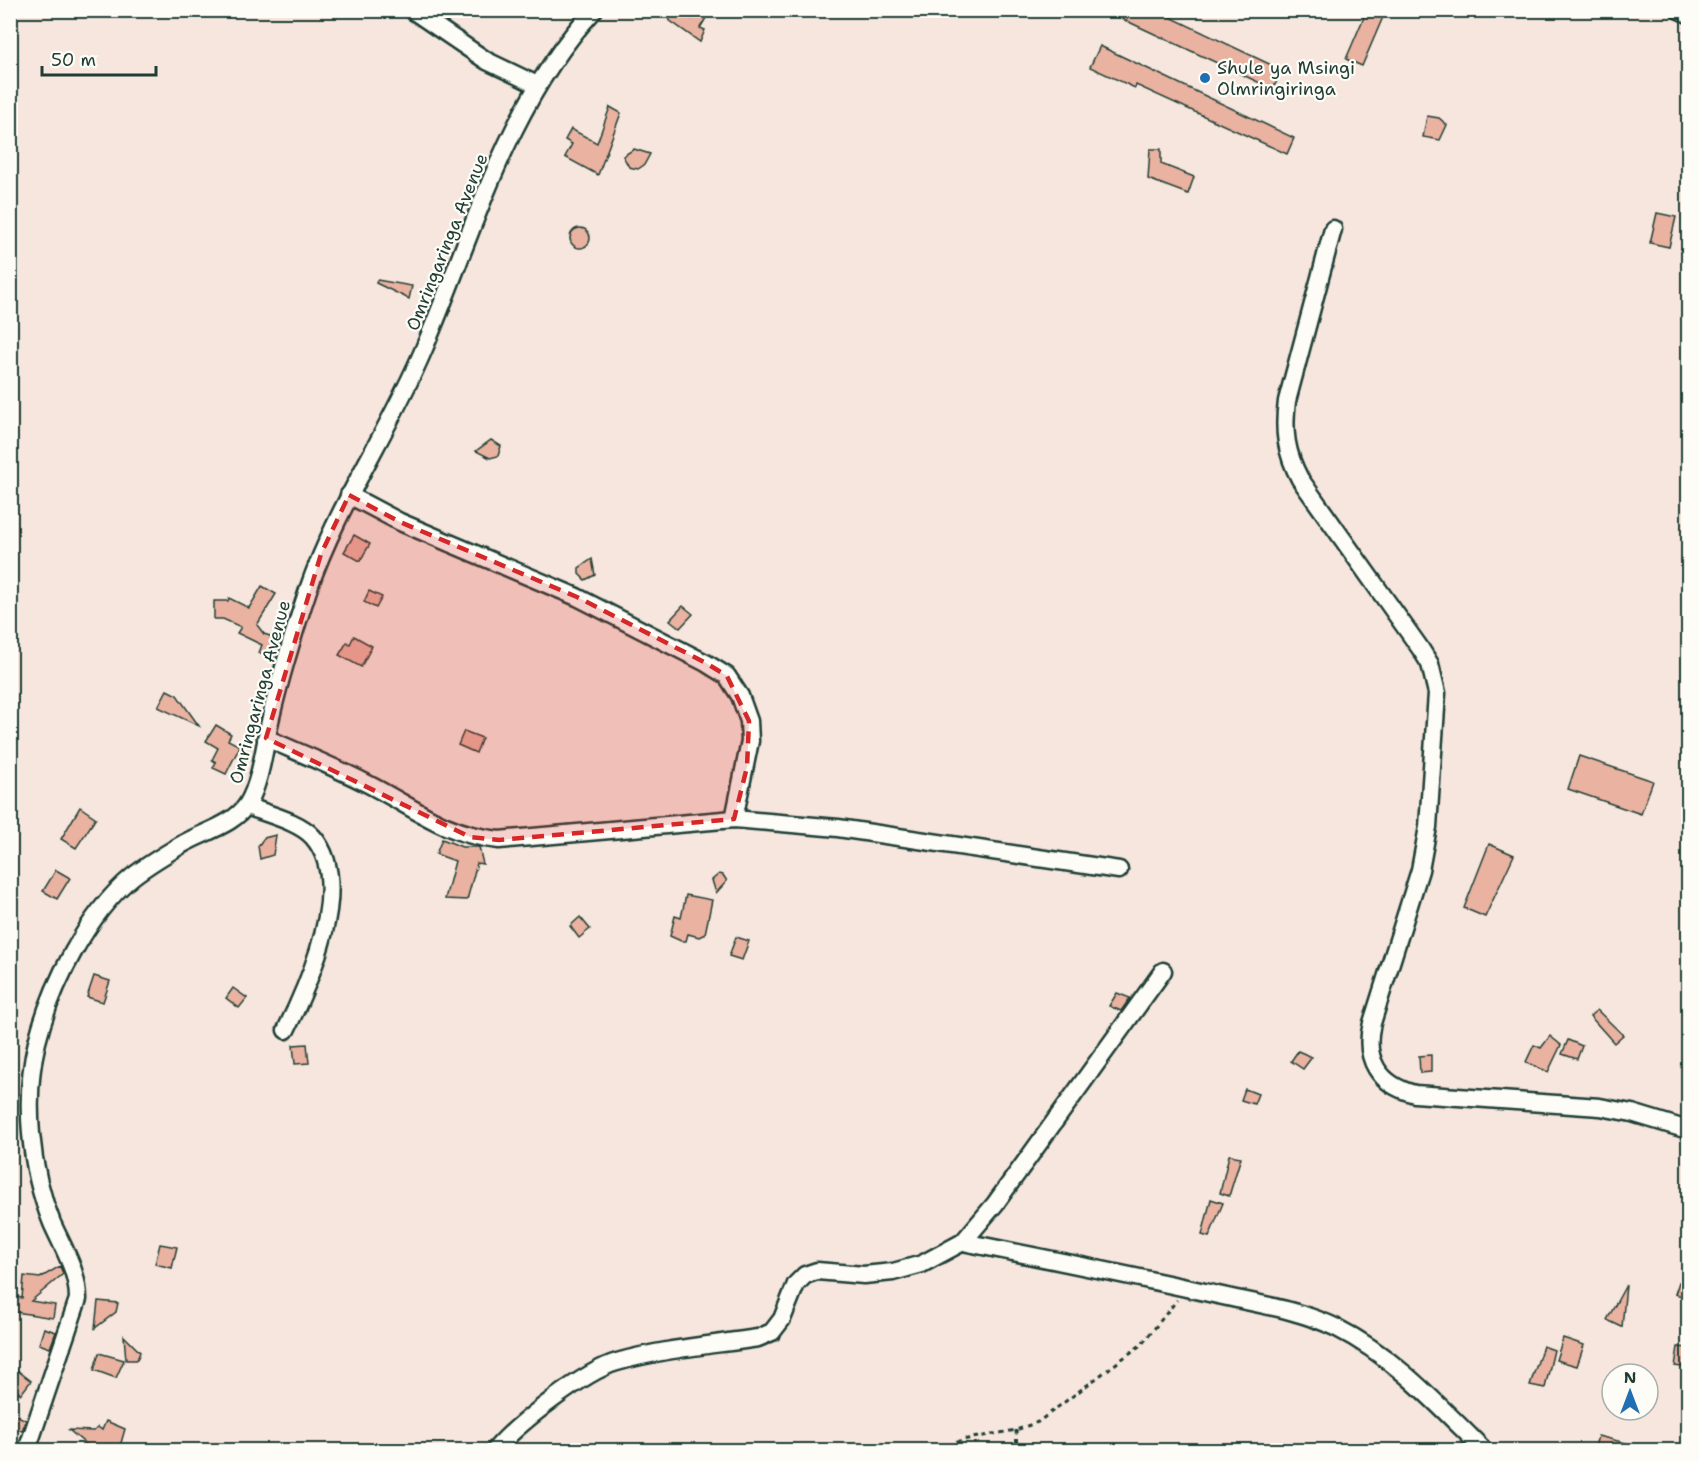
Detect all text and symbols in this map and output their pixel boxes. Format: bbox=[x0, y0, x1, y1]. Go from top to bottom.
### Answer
scale bar bbox=[42, 39, 156, 77]
text: 50 m bbox=[51, 48, 96, 72]
place label: Shule ya Msingi Olmringiringa bbox=[1217, 56, 1355, 101]
marker: Shule ya Msingi Olmringiringa bbox=[1198, 71, 1212, 85]
street label: Omringaringa Avenue bbox=[400, 150, 494, 334]
street label: Omringaringa Avenue bbox=[224, 598, 296, 786]
north arrow bbox=[1600, 1362, 1660, 1422]
text: N bbox=[1624, 1367, 1636, 1388]

